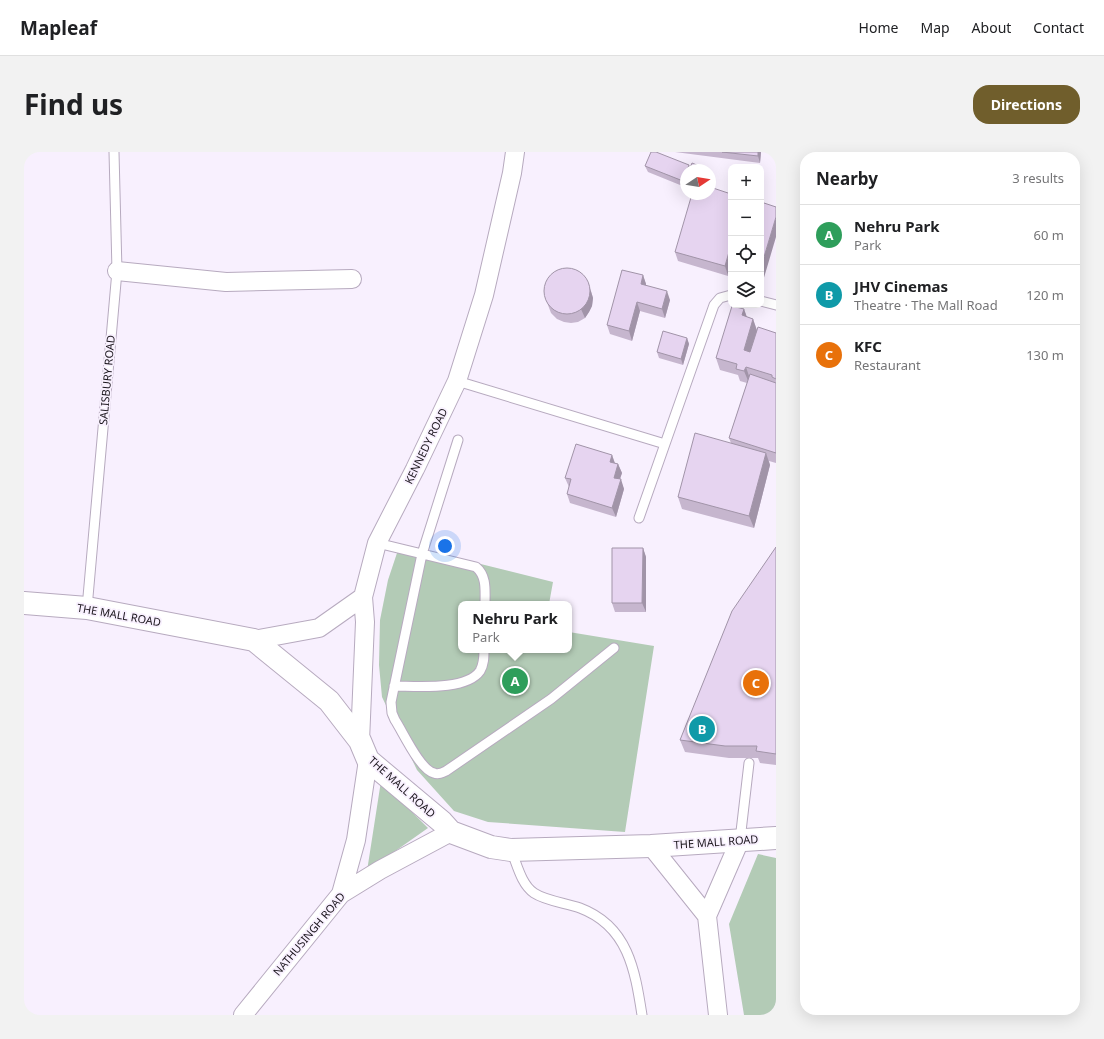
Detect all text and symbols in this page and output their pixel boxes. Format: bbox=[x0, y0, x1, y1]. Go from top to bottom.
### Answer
text: Mapleaf bbox=[20, 15, 97, 41]
text: Home bbox=[859, 18, 898, 37]
text: Map bbox=[920, 18, 950, 37]
text: About bbox=[972, 18, 1011, 37]
text: Contact bbox=[1033, 18, 1084, 37]
text: Find us bbox=[24, 85, 123, 123]
button: Directions bbox=[973, 85, 1080, 124]
north arrow bbox=[680, 164, 716, 200]
map controls bbox=[728, 164, 764, 308]
button: + bbox=[728, 164, 764, 200]
text: Nearby bbox=[816, 167, 878, 190]
text: 3 results bbox=[1012, 169, 1064, 187]
button: − bbox=[728, 200, 764, 236]
text: Nehru Park bbox=[854, 216, 940, 236]
text: A bbox=[825, 226, 834, 244]
text: 60 m bbox=[1034, 226, 1064, 244]
button: locate bbox=[728, 236, 764, 272]
text: Park bbox=[854, 236, 881, 254]
button: layers bbox=[728, 272, 764, 308]
text: JHV Cinemas bbox=[854, 276, 948, 296]
text: B bbox=[825, 286, 833, 304]
text: 120 m bbox=[1026, 286, 1064, 304]
text: Theatre · The Mall Road bbox=[854, 296, 998, 314]
street label: SALISBURY ROAD bbox=[95, 334, 118, 425]
text: KFC bbox=[854, 336, 882, 356]
text: C bbox=[825, 346, 833, 364]
text: 130 m bbox=[1026, 346, 1064, 364]
text: Restaurant bbox=[854, 356, 921, 374]
street label: KENNEDY ROAD bbox=[401, 405, 450, 486]
your location bbox=[435, 536, 455, 556]
street label: THE MALL ROAD bbox=[76, 600, 162, 629]
popup bbox=[458, 601, 572, 653]
text: Nehru Park bbox=[472, 608, 558, 628]
text: Park bbox=[472, 628, 500, 646]
pin: A bbox=[502, 666, 528, 696]
pin: C bbox=[743, 668, 769, 698]
pin: B bbox=[689, 714, 715, 744]
street label: THE MALL ROAD bbox=[366, 753, 439, 821]
street label: THE MALL ROAD bbox=[673, 831, 759, 852]
street label: NATHUSINGH ROAD bbox=[269, 889, 348, 978]

